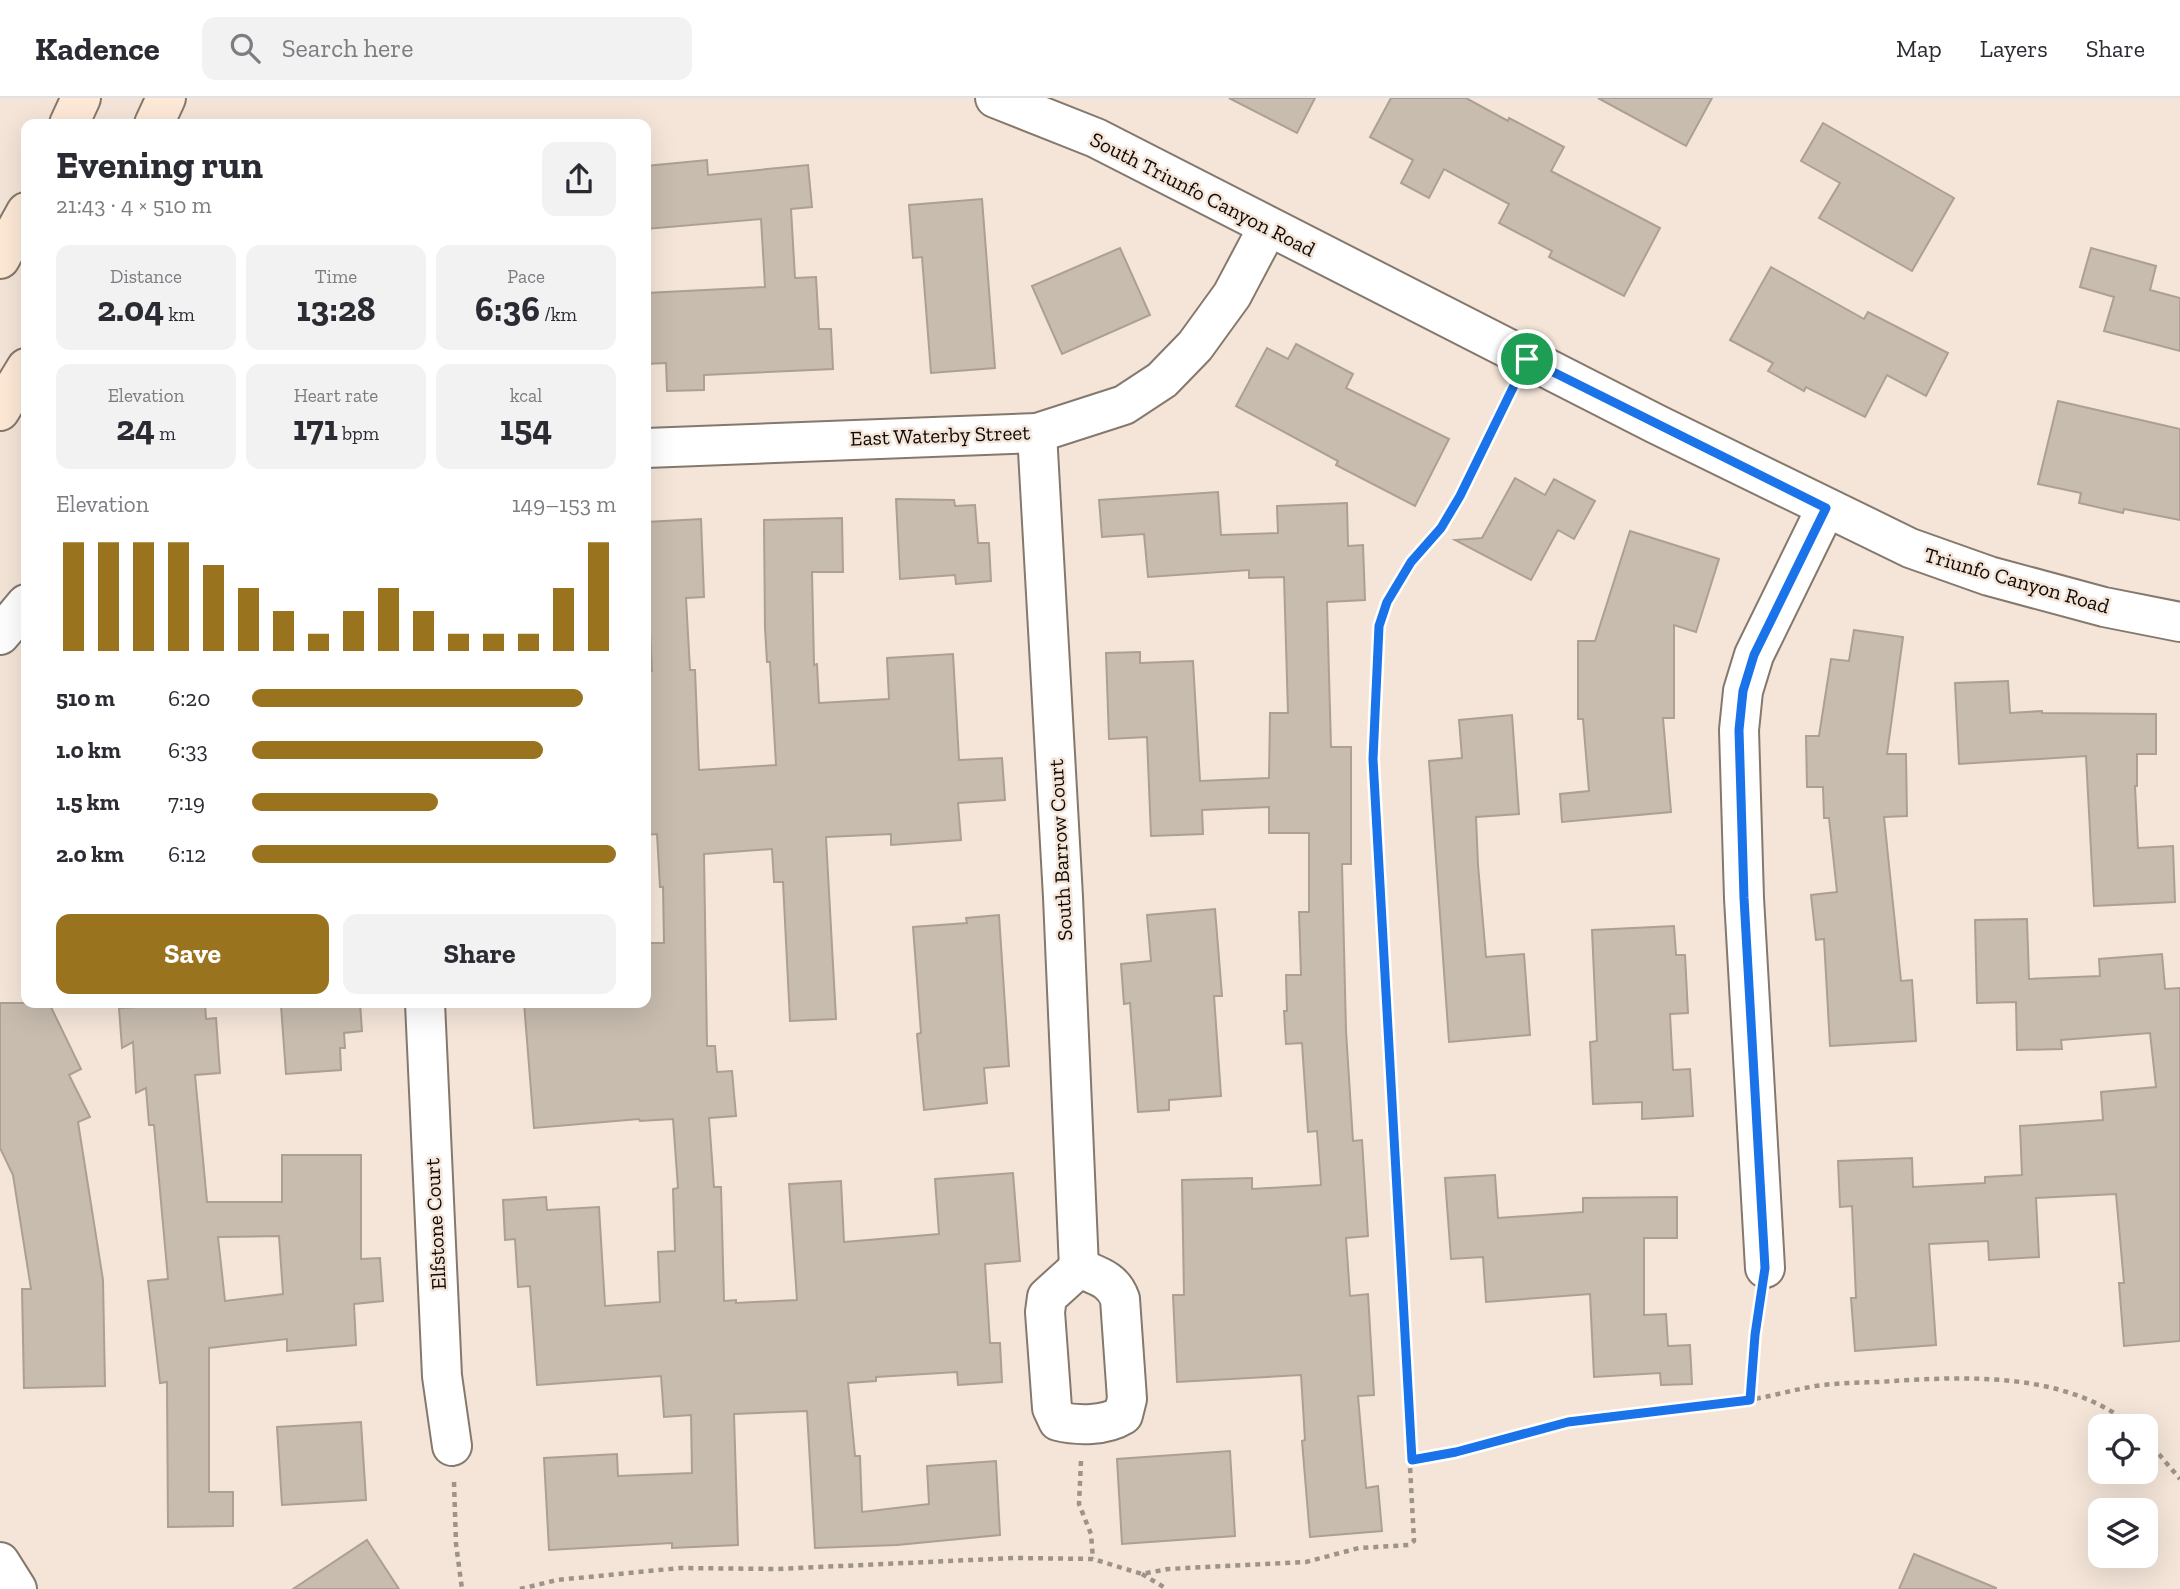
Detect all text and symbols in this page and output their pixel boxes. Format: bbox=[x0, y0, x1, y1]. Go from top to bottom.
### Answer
search box bbox=[202, 17, 692, 80]
text: Kadence bbox=[35, 29, 160, 68]
icon: search bbox=[226, 29, 264, 67]
text: Search here bbox=[282, 32, 413, 64]
text: Map bbox=[1896, 34, 1942, 63]
text: Layers bbox=[1980, 34, 2048, 63]
text: Share bbox=[2086, 34, 2145, 63]
street label: South Triunfo Canyon Road bbox=[1086, 126, 1320, 262]
text: Evening run bbox=[56, 142, 263, 188]
button: share bbox=[542, 142, 616, 216]
text: 21:43 · 4 × 510 m bbox=[56, 191, 212, 219]
text: Distance bbox=[110, 265, 182, 288]
text: Time bbox=[315, 265, 357, 288]
text: Pace bbox=[507, 265, 545, 288]
text: 2.04 bbox=[97, 288, 164, 330]
text: 13:28 bbox=[296, 288, 376, 330]
text: 6:36 bbox=[475, 288, 540, 330]
text: km bbox=[164, 303, 195, 326]
text: /km bbox=[540, 303, 577, 326]
pin bbox=[1497, 329, 1557, 389]
icon: arrive bbox=[1508, 340, 1546, 378]
text: Elevation bbox=[108, 384, 184, 407]
text: Heart rate bbox=[294, 384, 378, 407]
text: kcal bbox=[510, 384, 542, 407]
text: 24 bbox=[116, 407, 155, 449]
text: 171 bbox=[293, 407, 338, 449]
text: 154 bbox=[500, 407, 552, 449]
street label: East Waterby Street bbox=[850, 419, 1031, 451]
text: m bbox=[155, 422, 176, 445]
text: bpm bbox=[338, 422, 379, 445]
text: Elevation bbox=[56, 490, 149, 518]
text: 149–153 m bbox=[512, 490, 616, 518]
street label: Triunfo Canyon Road bbox=[1921, 542, 2113, 619]
text: 510 m bbox=[56, 684, 115, 712]
text: 6:20 bbox=[168, 684, 210, 712]
text: 1.0 km bbox=[56, 736, 121, 764]
text: 6:33 bbox=[168, 736, 208, 764]
street label: South Barrow Court bbox=[1043, 758, 1077, 942]
text: 1.5 km bbox=[56, 788, 120, 816]
text: 7:19 bbox=[168, 788, 205, 816]
text: 2.0 km bbox=[56, 840, 124, 868]
text: 6:12 bbox=[168, 840, 206, 868]
button: Save bbox=[56, 914, 329, 994]
button: Share bbox=[343, 914, 616, 994]
street label: Elfstone Court bbox=[419, 1157, 451, 1290]
map controls bbox=[2088, 1414, 2158, 1568]
button: locate bbox=[2088, 1414, 2158, 1484]
button: layers bbox=[2088, 1498, 2158, 1568]

